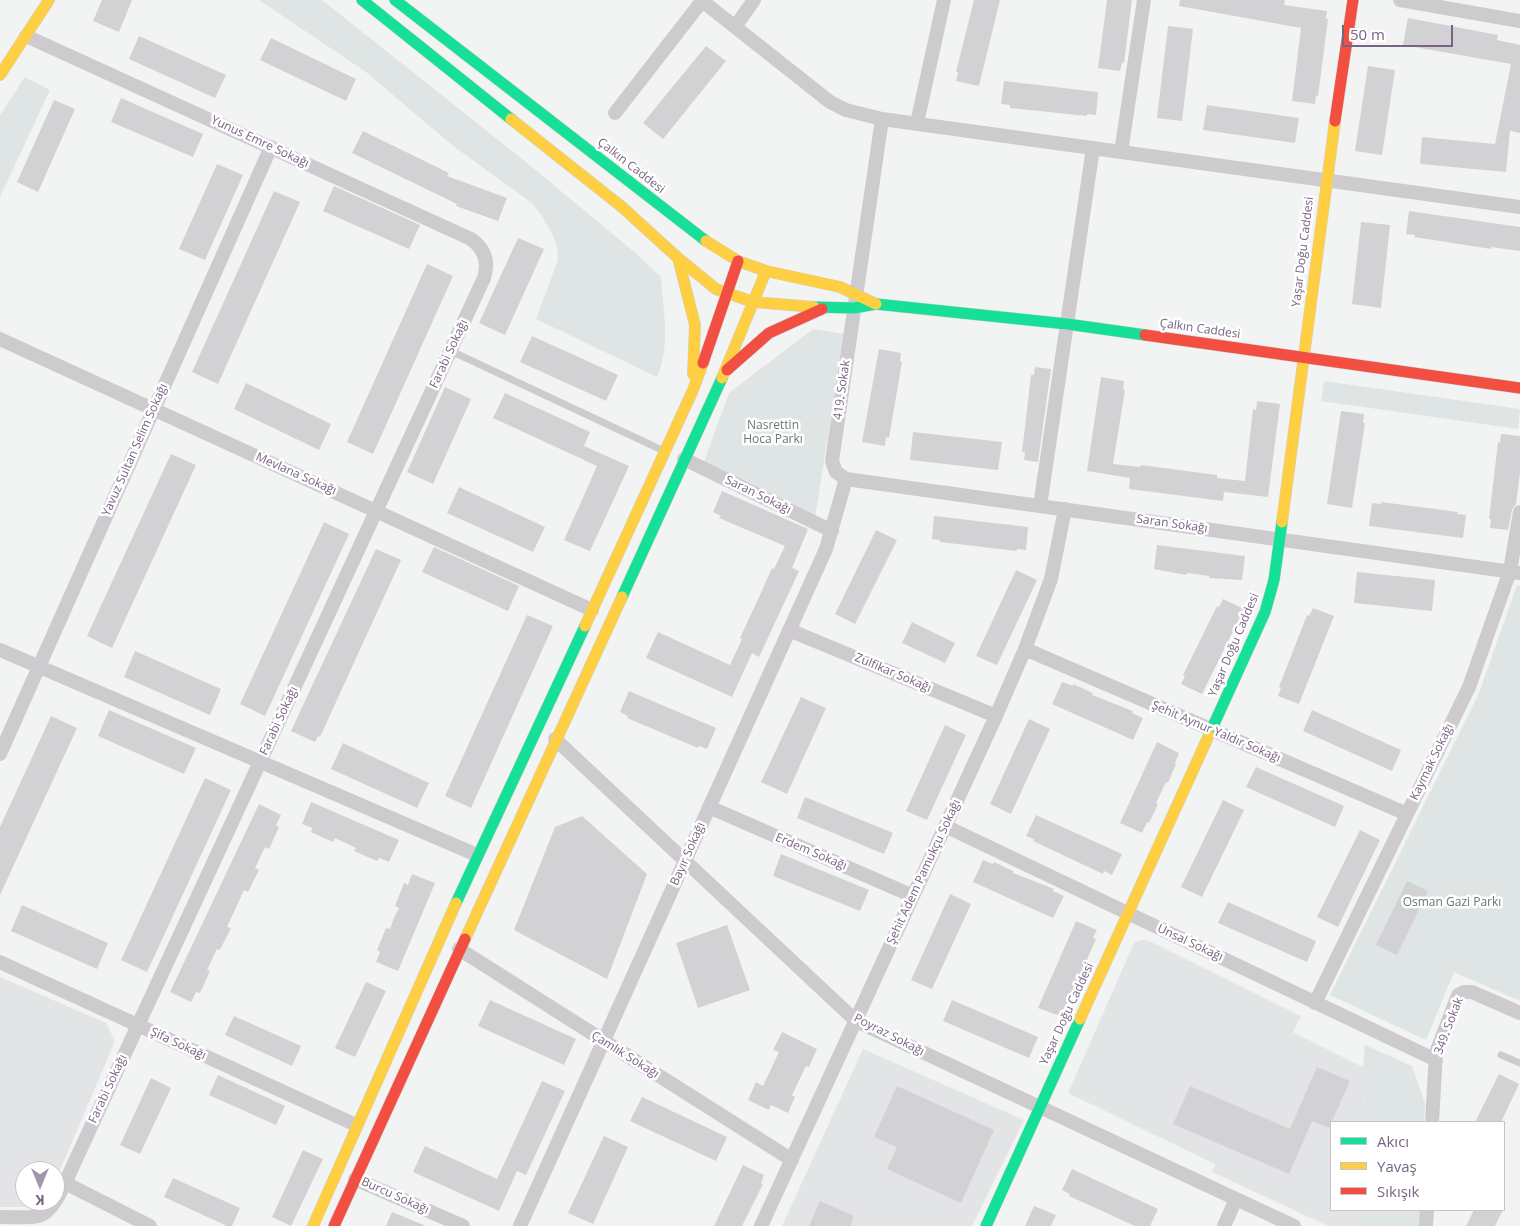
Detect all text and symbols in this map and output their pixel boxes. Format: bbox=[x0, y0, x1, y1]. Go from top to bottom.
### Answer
scale bar bbox=[1345, 15, 1456, 47]
text: 50 m bbox=[1350, 24, 1385, 44]
street label: Yunus Emre Sokağı bbox=[209, 113, 311, 171]
street label: Çalkın Caddesi bbox=[594, 135, 668, 197]
street label: Yaşar Doğu Caddesi bbox=[1289, 196, 1317, 308]
street label: Çalkın Caddesi bbox=[1159, 316, 1241, 342]
street label: Farabi Sokağı bbox=[427, 317, 471, 391]
street label: 419. Sokak bbox=[831, 359, 853, 421]
street label: Yavuz Sultan Selim Sokağı bbox=[99, 381, 171, 519]
park label: Nasrettin Hoca Parkı bbox=[743, 419, 803, 447]
street label: Mevlana Sokağı bbox=[253, 450, 339, 498]
street label: Saran Sokağı bbox=[723, 473, 793, 517]
street label: Saran Sokağı bbox=[1136, 512, 1208, 536]
street label: Yaşar Doğu Caddesi bbox=[1206, 591, 1262, 699]
street label: Zülfikar Sokağı bbox=[853, 650, 933, 696]
street label: Farabi Sokağı bbox=[257, 684, 301, 758]
street label: Şehit Aynur Yaldır Sokağı bbox=[1149, 698, 1283, 766]
street label: Kaymak Sokağı bbox=[1407, 721, 1457, 803]
street label: Şehit Adem Pamukçu Sokağı bbox=[884, 797, 964, 947]
street label: Bayır Sokağı bbox=[668, 820, 708, 888]
street label: Erdem Sokağı bbox=[773, 830, 849, 874]
park label: Osman Gazi Parkı bbox=[1403, 896, 1501, 910]
street label: Ünsal Sokağı bbox=[1155, 921, 1225, 965]
street label: Yaşar Doğu Caddesi bbox=[1037, 961, 1097, 1067]
street label: 349. Sokak bbox=[1432, 995, 1466, 1057]
street label: Poyraz Sokağı bbox=[851, 1011, 927, 1059]
street label: Şifa Sokağı bbox=[148, 1025, 208, 1063]
street label: Çamlık Sokağı bbox=[588, 1028, 662, 1082]
street label: Farabi Sokağı bbox=[86, 1052, 130, 1126]
legend bbox=[1330, 1121, 1505, 1211]
text: Akıcı bbox=[1377, 1131, 1409, 1151]
text: Yavaş bbox=[1377, 1156, 1417, 1176]
north arrow bbox=[15, 1161, 65, 1211]
street label: Burcu Sokağı bbox=[359, 1175, 431, 1217]
text: Sıkışık bbox=[1377, 1181, 1420, 1201]
text: K bbox=[35, 1191, 45, 1210]

